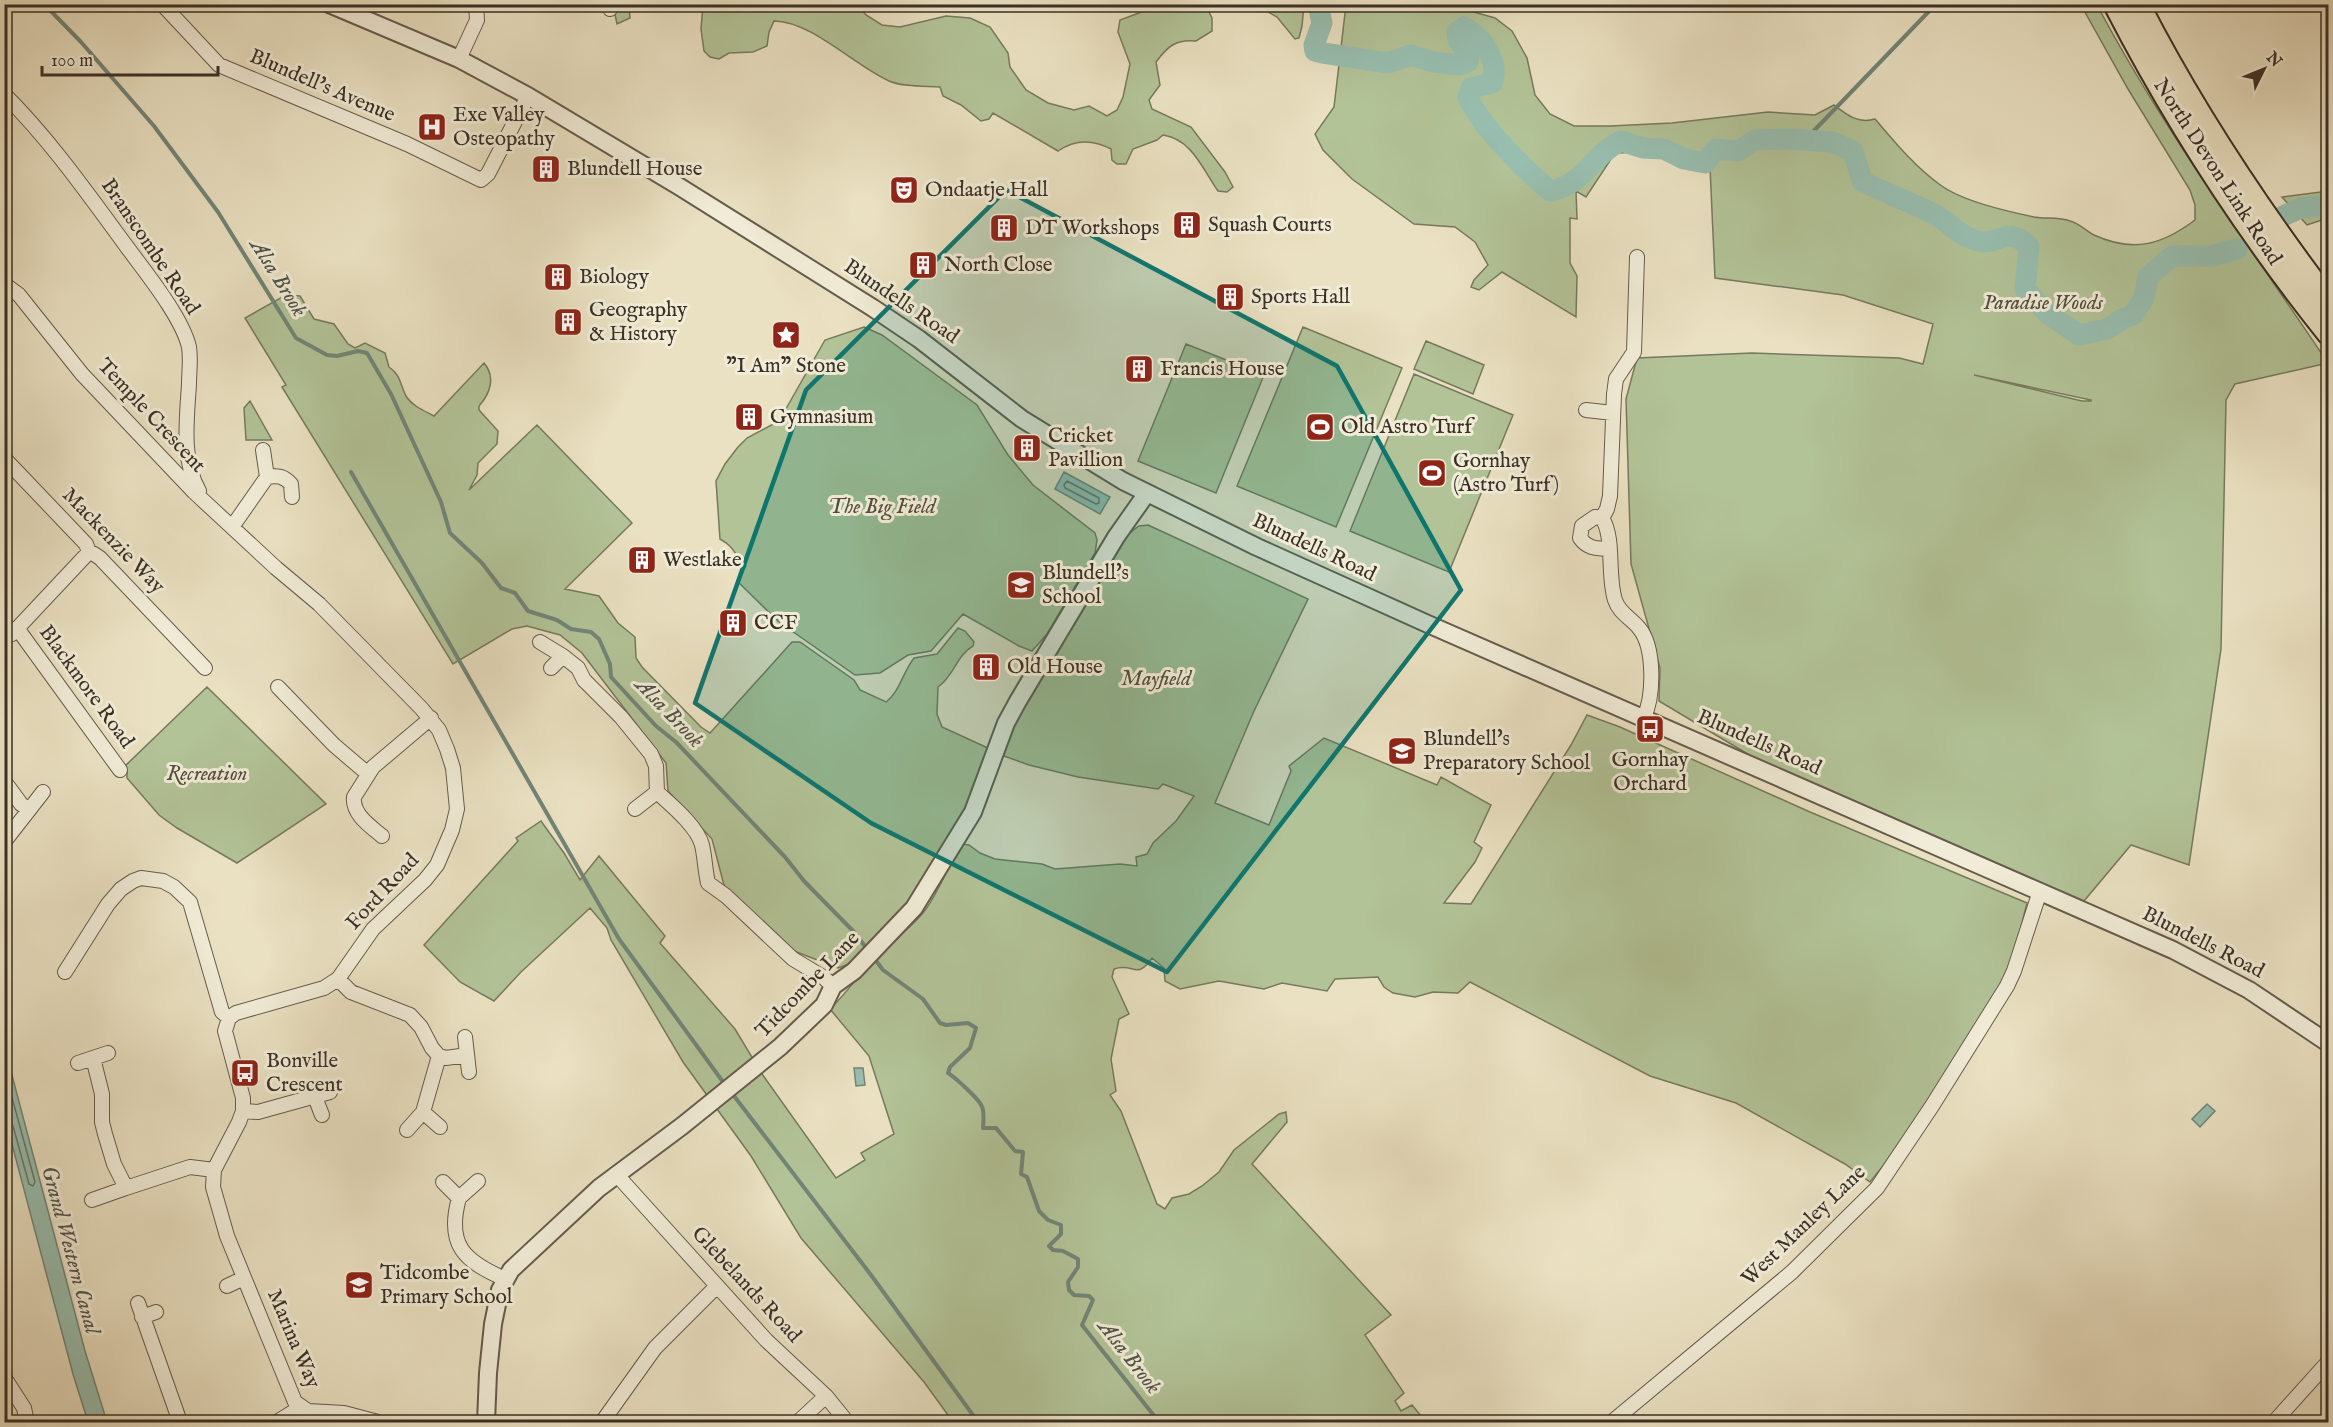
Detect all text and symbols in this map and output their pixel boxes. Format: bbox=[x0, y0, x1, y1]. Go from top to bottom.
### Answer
scale bar bbox=[42, 39, 218, 77]
north arrow bbox=[2234, 39, 2294, 99]
street label: Blundell's Avenue bbox=[245, 43, 399, 129]
text: N bbox=[2261, 48, 2286, 72]
text: 100 m bbox=[51, 50, 93, 73]
street label: North Devon Link Road bbox=[2147, 74, 2288, 271]
place label: Exe Valley Osteopathy bbox=[453, 102, 556, 153]
hospital icon: Exe Valley Osteopathy bbox=[416, 111, 448, 143]
building icon: Blundell House bbox=[530, 153, 562, 185]
place label: Blundell House bbox=[567, 156, 703, 183]
street label: Branscombe Road bbox=[94, 174, 206, 321]
theatre icon: Ondaatje Hall bbox=[888, 174, 920, 206]
place label: Ondaatje Hall bbox=[925, 177, 1048, 204]
building icon: Squash Courts bbox=[1171, 209, 1203, 241]
building icon: DT Workshops bbox=[988, 212, 1020, 244]
place label: Squash Courts bbox=[1208, 212, 1332, 239]
place label: DT Workshops bbox=[1025, 215, 1159, 242]
water label: Alsa Brook bbox=[242, 232, 313, 322]
building icon: North Close bbox=[907, 249, 939, 281]
place label: North Close bbox=[944, 252, 1053, 279]
street label: Blundells Road bbox=[838, 254, 965, 351]
building icon: Biology bbox=[542, 261, 574, 293]
place label: Biology bbox=[579, 264, 650, 291]
building icon: Sports Hall bbox=[1214, 281, 1246, 313]
place label: Sports Hall bbox=[1251, 284, 1350, 311]
park label: Paradise Woods bbox=[1983, 290, 2104, 317]
place label: Geography & History bbox=[589, 297, 688, 348]
building icon: Geography & History bbox=[552, 306, 584, 338]
place icon: "I Am" Stone bbox=[770, 319, 802, 351]
street label: Temple Crescent bbox=[91, 353, 211, 479]
place label: "I Am" Stone bbox=[726, 353, 846, 380]
building icon: Francis House bbox=[1123, 353, 1155, 385]
place label: Francis House bbox=[1160, 356, 1285, 383]
building icon: Gymnasium bbox=[733, 401, 765, 433]
place label: Gymnasium bbox=[770, 404, 874, 431]
sports icon: Old Astro Turf bbox=[1304, 411, 1336, 443]
place label: Old Astro Turf bbox=[1341, 414, 1475, 441]
place label: Cricket Pavillion bbox=[1048, 423, 1123, 474]
building icon: Cricket Pavillion bbox=[1011, 432, 1043, 464]
place label: Gornhay (Astro Turf) bbox=[1453, 448, 1559, 499]
sports icon: Gornhay (Astro Turf) bbox=[1416, 457, 1448, 489]
street label: Mackenzie Way bbox=[56, 482, 171, 600]
park label: The Big Field bbox=[828, 494, 938, 521]
street label: Blundells Road bbox=[1248, 508, 1381, 589]
building icon: Westlake bbox=[626, 544, 658, 576]
place label: Westlake bbox=[663, 547, 742, 574]
place label: Blundell's School bbox=[1042, 560, 1129, 611]
school or university icon: Blundell's School bbox=[1005, 569, 1037, 601]
building icon: CCF bbox=[717, 607, 749, 639]
place label: CCF bbox=[754, 610, 797, 637]
street label: Blackmore Road bbox=[32, 620, 140, 755]
building icon: Old House bbox=[970, 651, 1002, 683]
place label: Old House bbox=[1007, 654, 1103, 681]
park label: Mayfield bbox=[1121, 666, 1193, 693]
water label: Alsa Brook bbox=[627, 671, 709, 754]
street label: Blundells Road bbox=[1693, 704, 1826, 783]
bus stop icon: Gornhay Orchard bbox=[1634, 713, 1666, 745]
place label: Blundell's Preparatory School bbox=[1423, 726, 1590, 777]
school or university icon: Blundell's Preparatory School bbox=[1386, 735, 1418, 767]
place label: Gornhay Orchard bbox=[1611, 747, 1689, 798]
park label: Recreation bbox=[167, 761, 247, 788]
street label: Ford Road bbox=[341, 847, 426, 936]
street label: Blundells Road bbox=[2137, 901, 2269, 986]
street label: Tidcombe Lane bbox=[750, 925, 866, 1044]
place label: Bonville Crescent bbox=[266, 1048, 343, 1099]
bus stop icon: Bonville Crescent bbox=[229, 1057, 261, 1089]
street label: West Manley Lane bbox=[1736, 1159, 1872, 1292]
water label: Grand Western Canal bbox=[34, 1163, 106, 1339]
street label: Glebelands Road bbox=[685, 1221, 807, 1349]
place label: Tidcombe Primary School bbox=[380, 1260, 513, 1311]
school or university icon: Tidcombe Primary School bbox=[343, 1269, 375, 1301]
street label: Marina Way bbox=[260, 1285, 326, 1393]
water label: Alsa Brook bbox=[1090, 1312, 1167, 1400]

